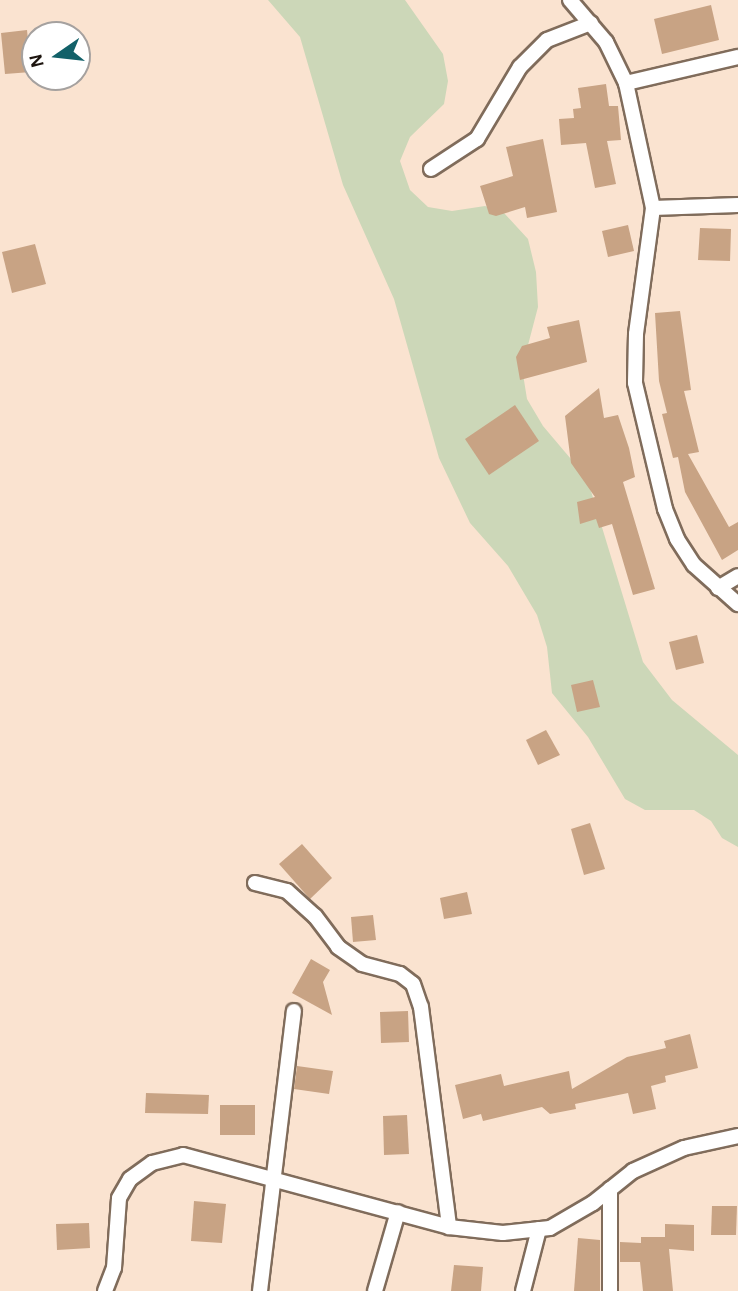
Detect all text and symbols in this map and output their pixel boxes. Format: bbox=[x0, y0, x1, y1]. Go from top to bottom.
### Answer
north arrow bbox=[21, 21, 91, 91]
text: N bbox=[26, 52, 48, 69]

